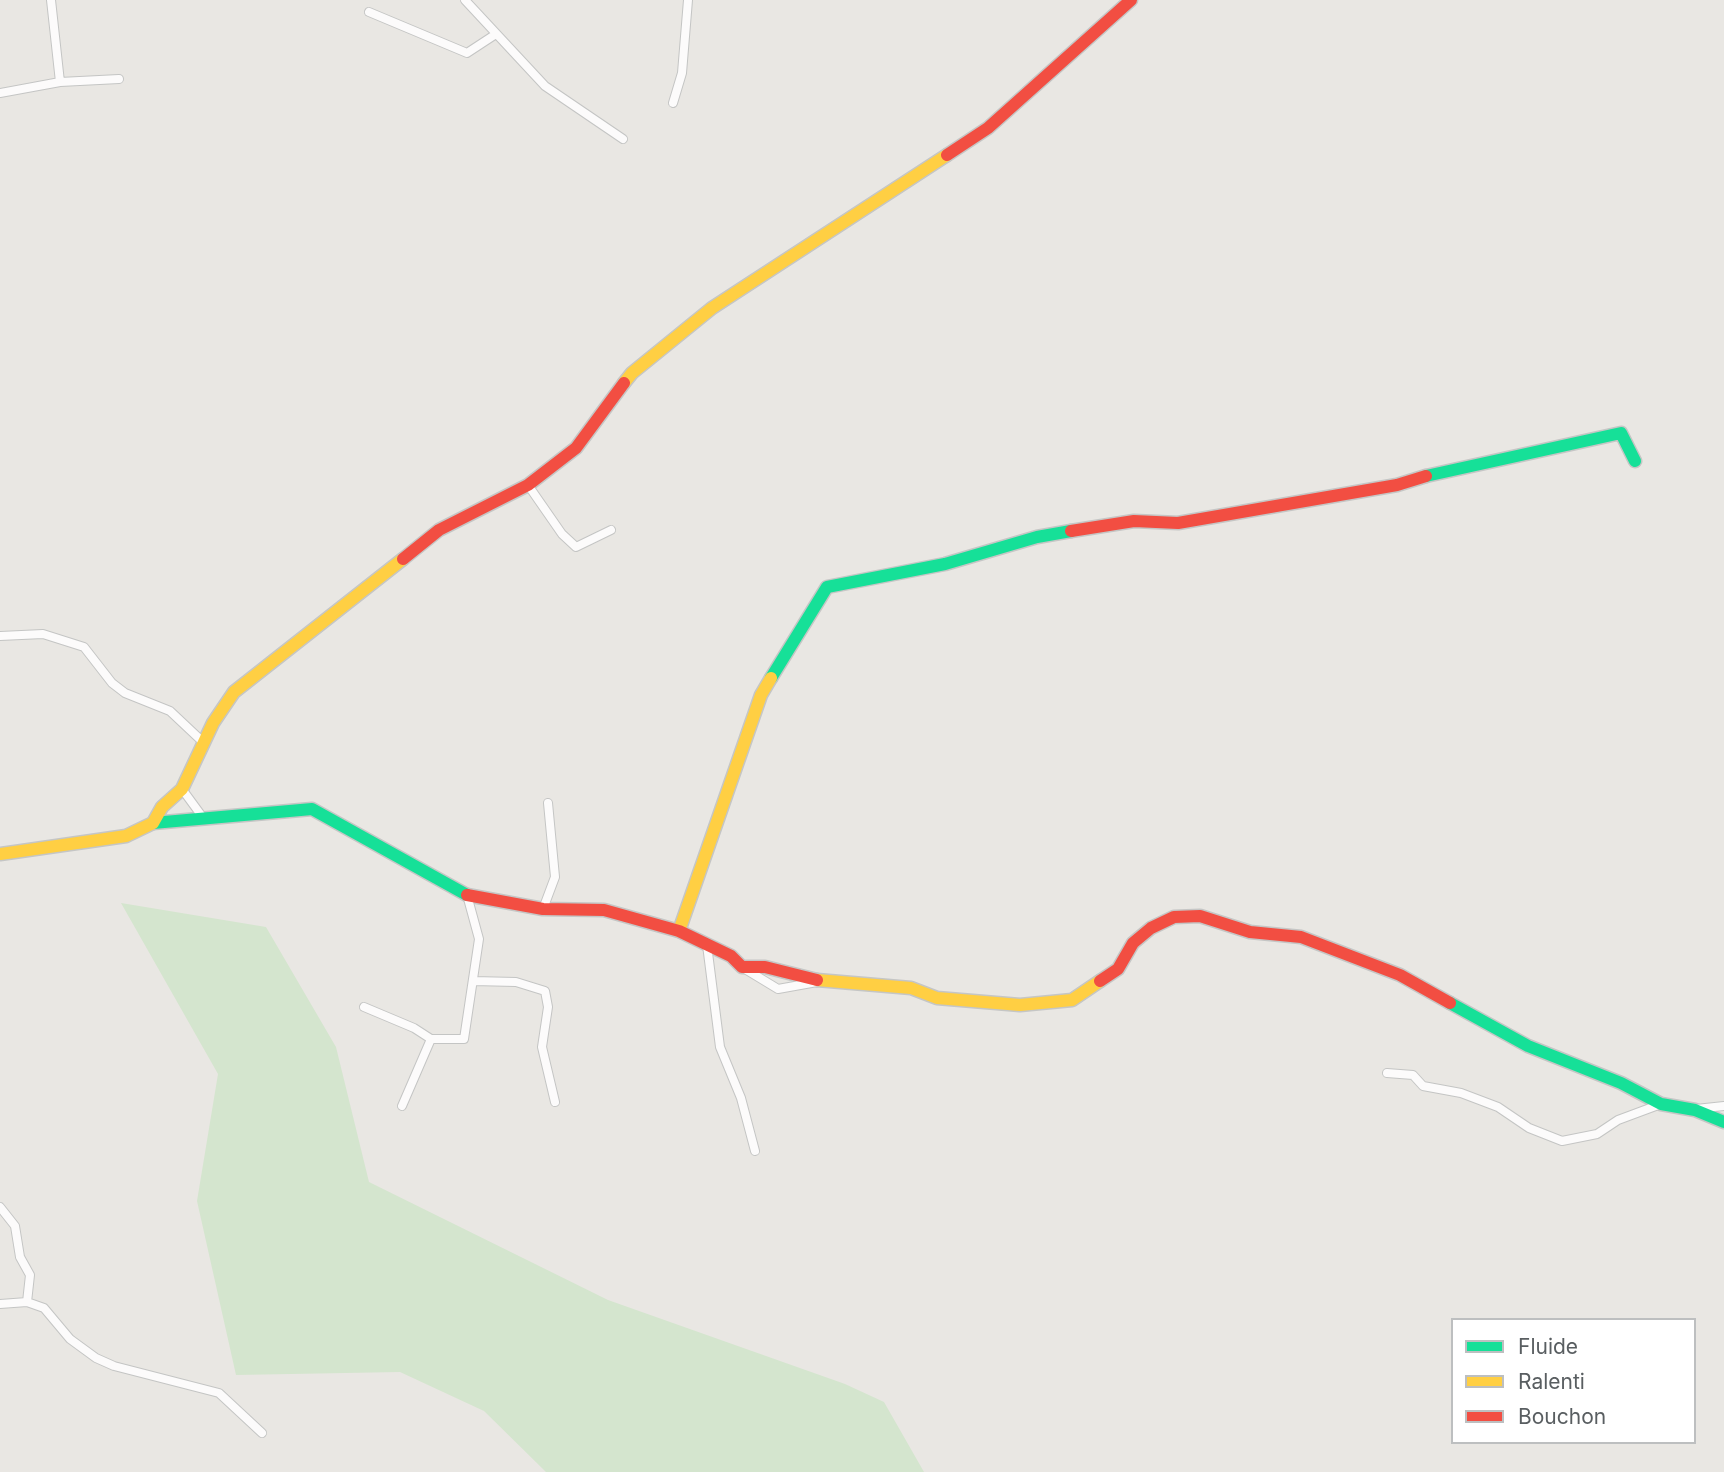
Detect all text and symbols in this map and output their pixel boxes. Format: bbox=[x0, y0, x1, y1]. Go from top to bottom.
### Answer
legend bbox=[1451, 1318, 1696, 1444]
text: Fluide bbox=[1518, 1334, 1578, 1359]
text: Ralenti bbox=[1518, 1369, 1585, 1394]
text: Bouchon bbox=[1518, 1404, 1606, 1429]

